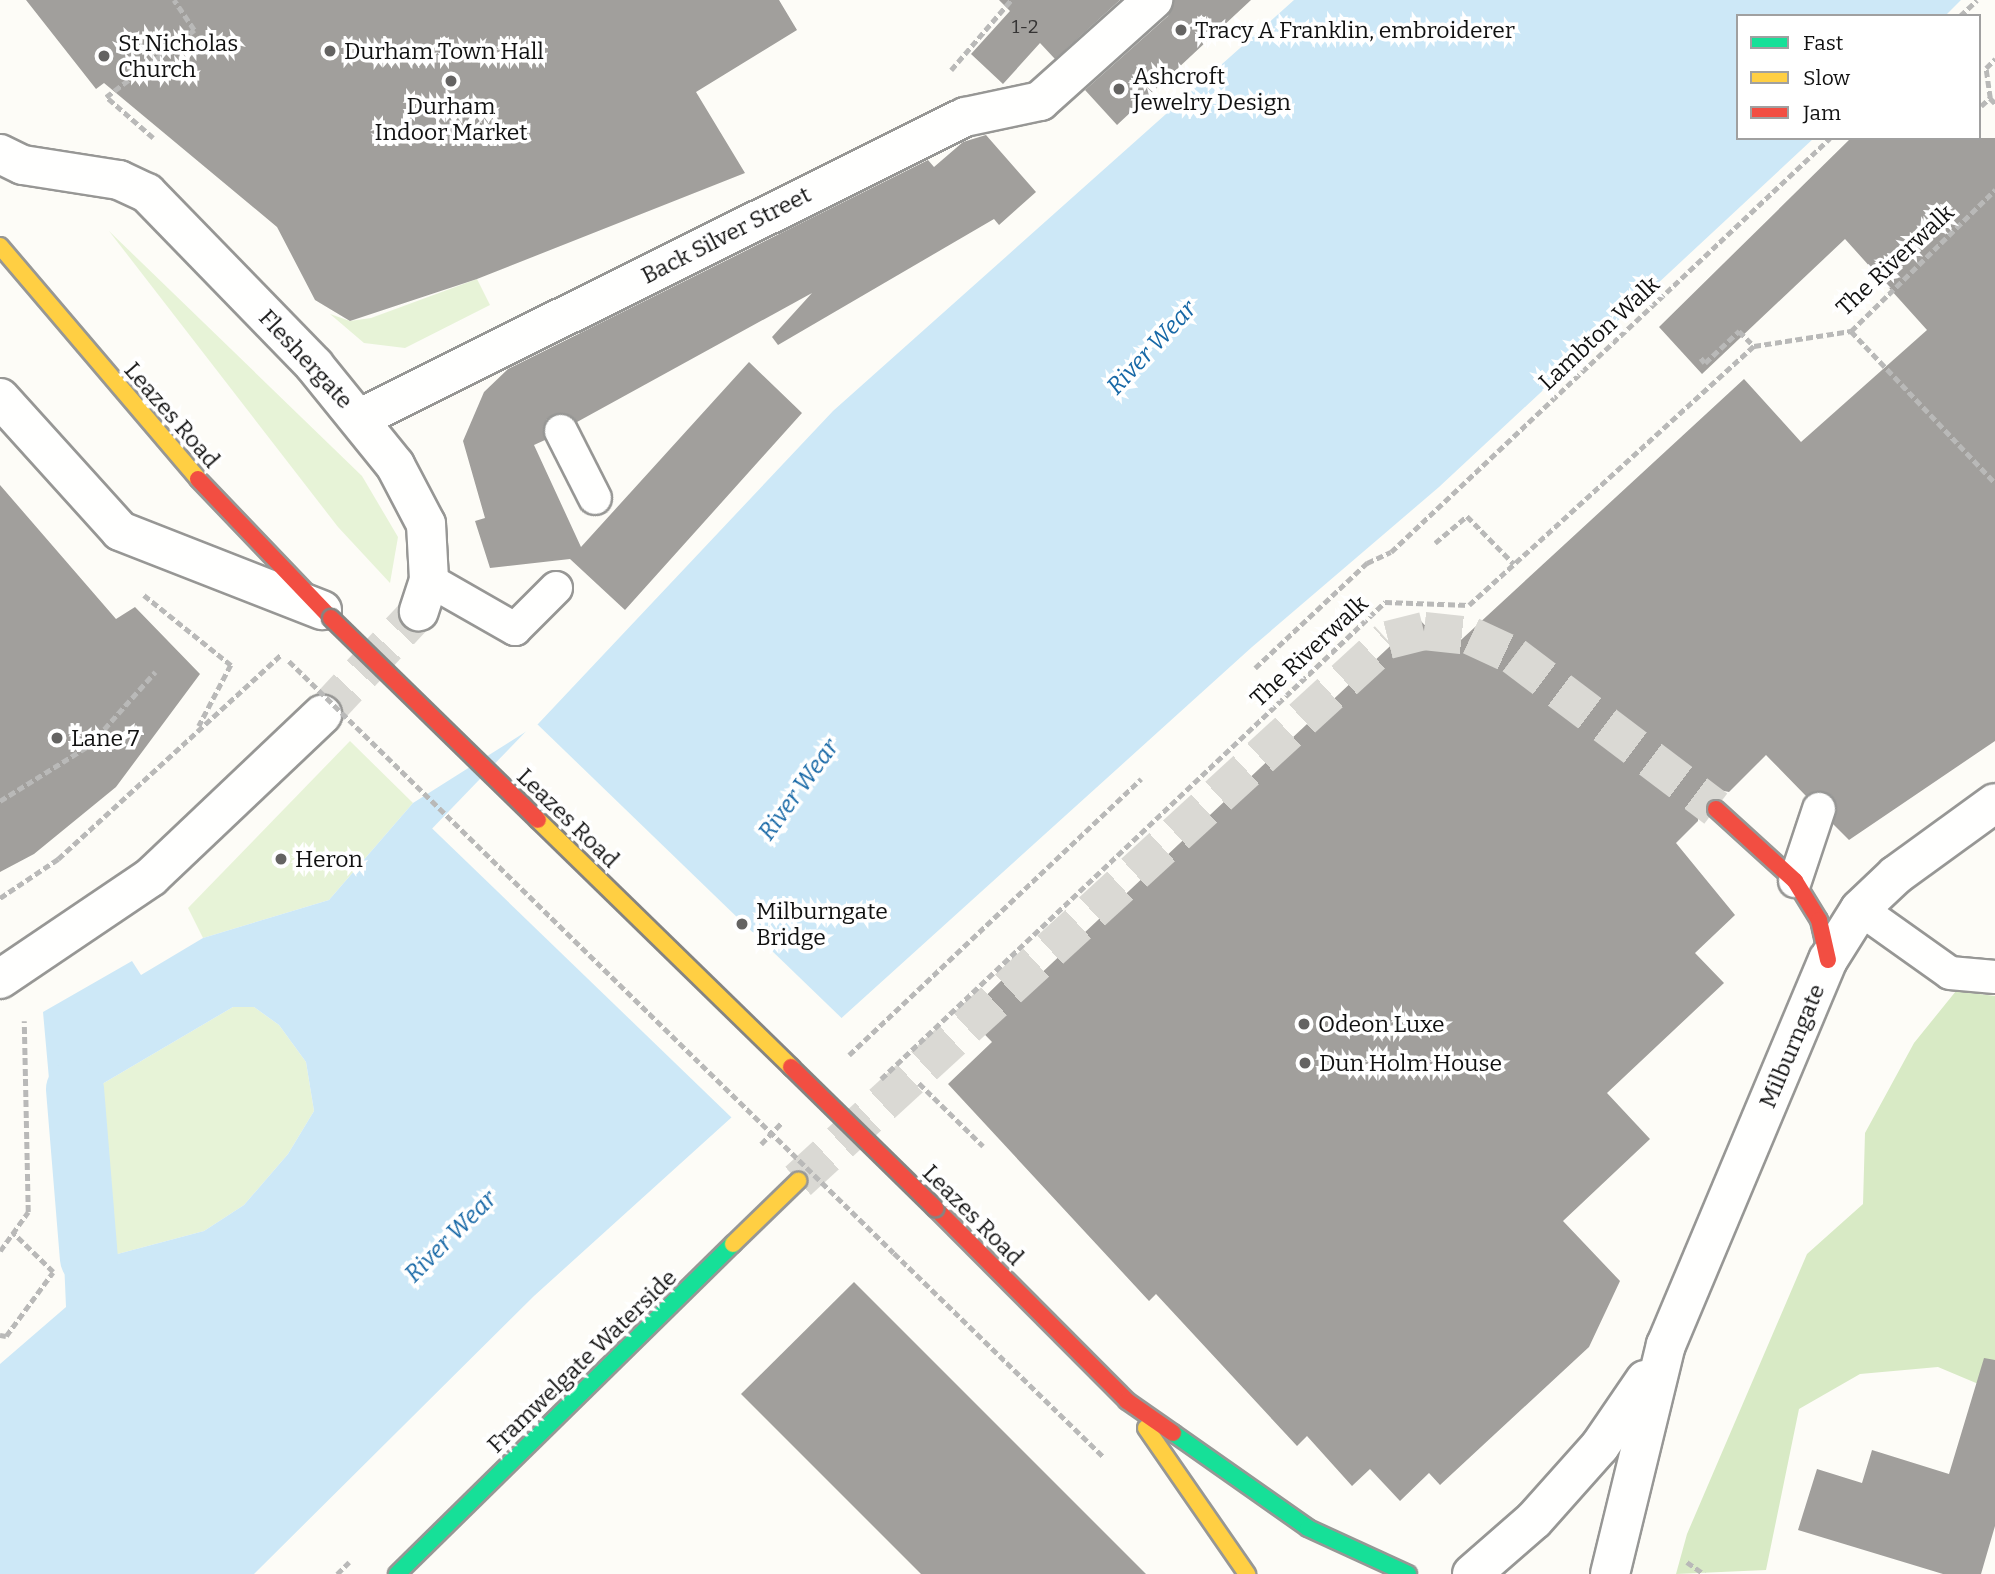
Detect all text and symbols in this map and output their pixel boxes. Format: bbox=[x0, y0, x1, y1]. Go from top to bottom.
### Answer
legend bbox=[1736, 14, 1981, 140]
house number: 1-2 bbox=[1012, 16, 1038, 38]
place label: Tracy A Franklin, embroiderer bbox=[1195, 16, 1515, 44]
marker: Tracy A Franklin, embroiderer bbox=[1173, 22, 1189, 38]
place label: St Nicholas Church bbox=[118, 29, 238, 83]
text: Fast bbox=[1803, 30, 1843, 56]
place label: Durham Town Hall bbox=[344, 37, 544, 65]
marker: Durham Town Hall bbox=[322, 43, 338, 59]
marker: St Nicholas Church bbox=[96, 48, 112, 64]
place label: Ashcroft Jewelry Design bbox=[1133, 62, 1291, 116]
text: Slow bbox=[1803, 65, 1850, 91]
marker: Durham Indoor Market bbox=[443, 73, 459, 89]
marker: Ashcroft Jewelry Design bbox=[1111, 81, 1127, 97]
place label: Durham Indoor Market bbox=[374, 92, 528, 146]
text: Jam bbox=[1803, 100, 1841, 126]
street label: Back Silver Street bbox=[637, 180, 815, 290]
street label: The Riverwalk bbox=[1830, 199, 1960, 321]
street label: Lambton Walk bbox=[1533, 270, 1665, 396]
water label: River Wear bbox=[1101, 295, 1203, 401]
street label: Fleshergate bbox=[253, 304, 359, 414]
street label: Leazes Road bbox=[119, 357, 225, 473]
street label: The Riverwalk bbox=[1244, 590, 1374, 712]
place label: Lane 7 bbox=[71, 724, 139, 752]
marker: Lane 7 bbox=[49, 730, 65, 746]
water label: River Wear bbox=[753, 734, 845, 846]
street label: Leazes Road bbox=[511, 763, 625, 873]
place label: Heron bbox=[295, 845, 363, 873]
marker: Heron bbox=[273, 851, 289, 867]
place label: Milburngate Bridge bbox=[756, 897, 888, 951]
marker: Milburngate Bridge bbox=[734, 916, 750, 932]
street label: Milburngate bbox=[1754, 980, 1830, 1112]
place label: Odeon Luxe bbox=[1318, 1010, 1445, 1038]
marker: Odeon Luxe bbox=[1296, 1016, 1312, 1032]
place label: Dun Holm House bbox=[1319, 1049, 1502, 1077]
marker: Dun Holm House bbox=[1297, 1055, 1313, 1071]
street label: Leazes Road bbox=[917, 1159, 1029, 1271]
water label: River Wear bbox=[399, 1185, 503, 1289]
street label: Framwelgate Waterside bbox=[482, 1263, 682, 1459]

